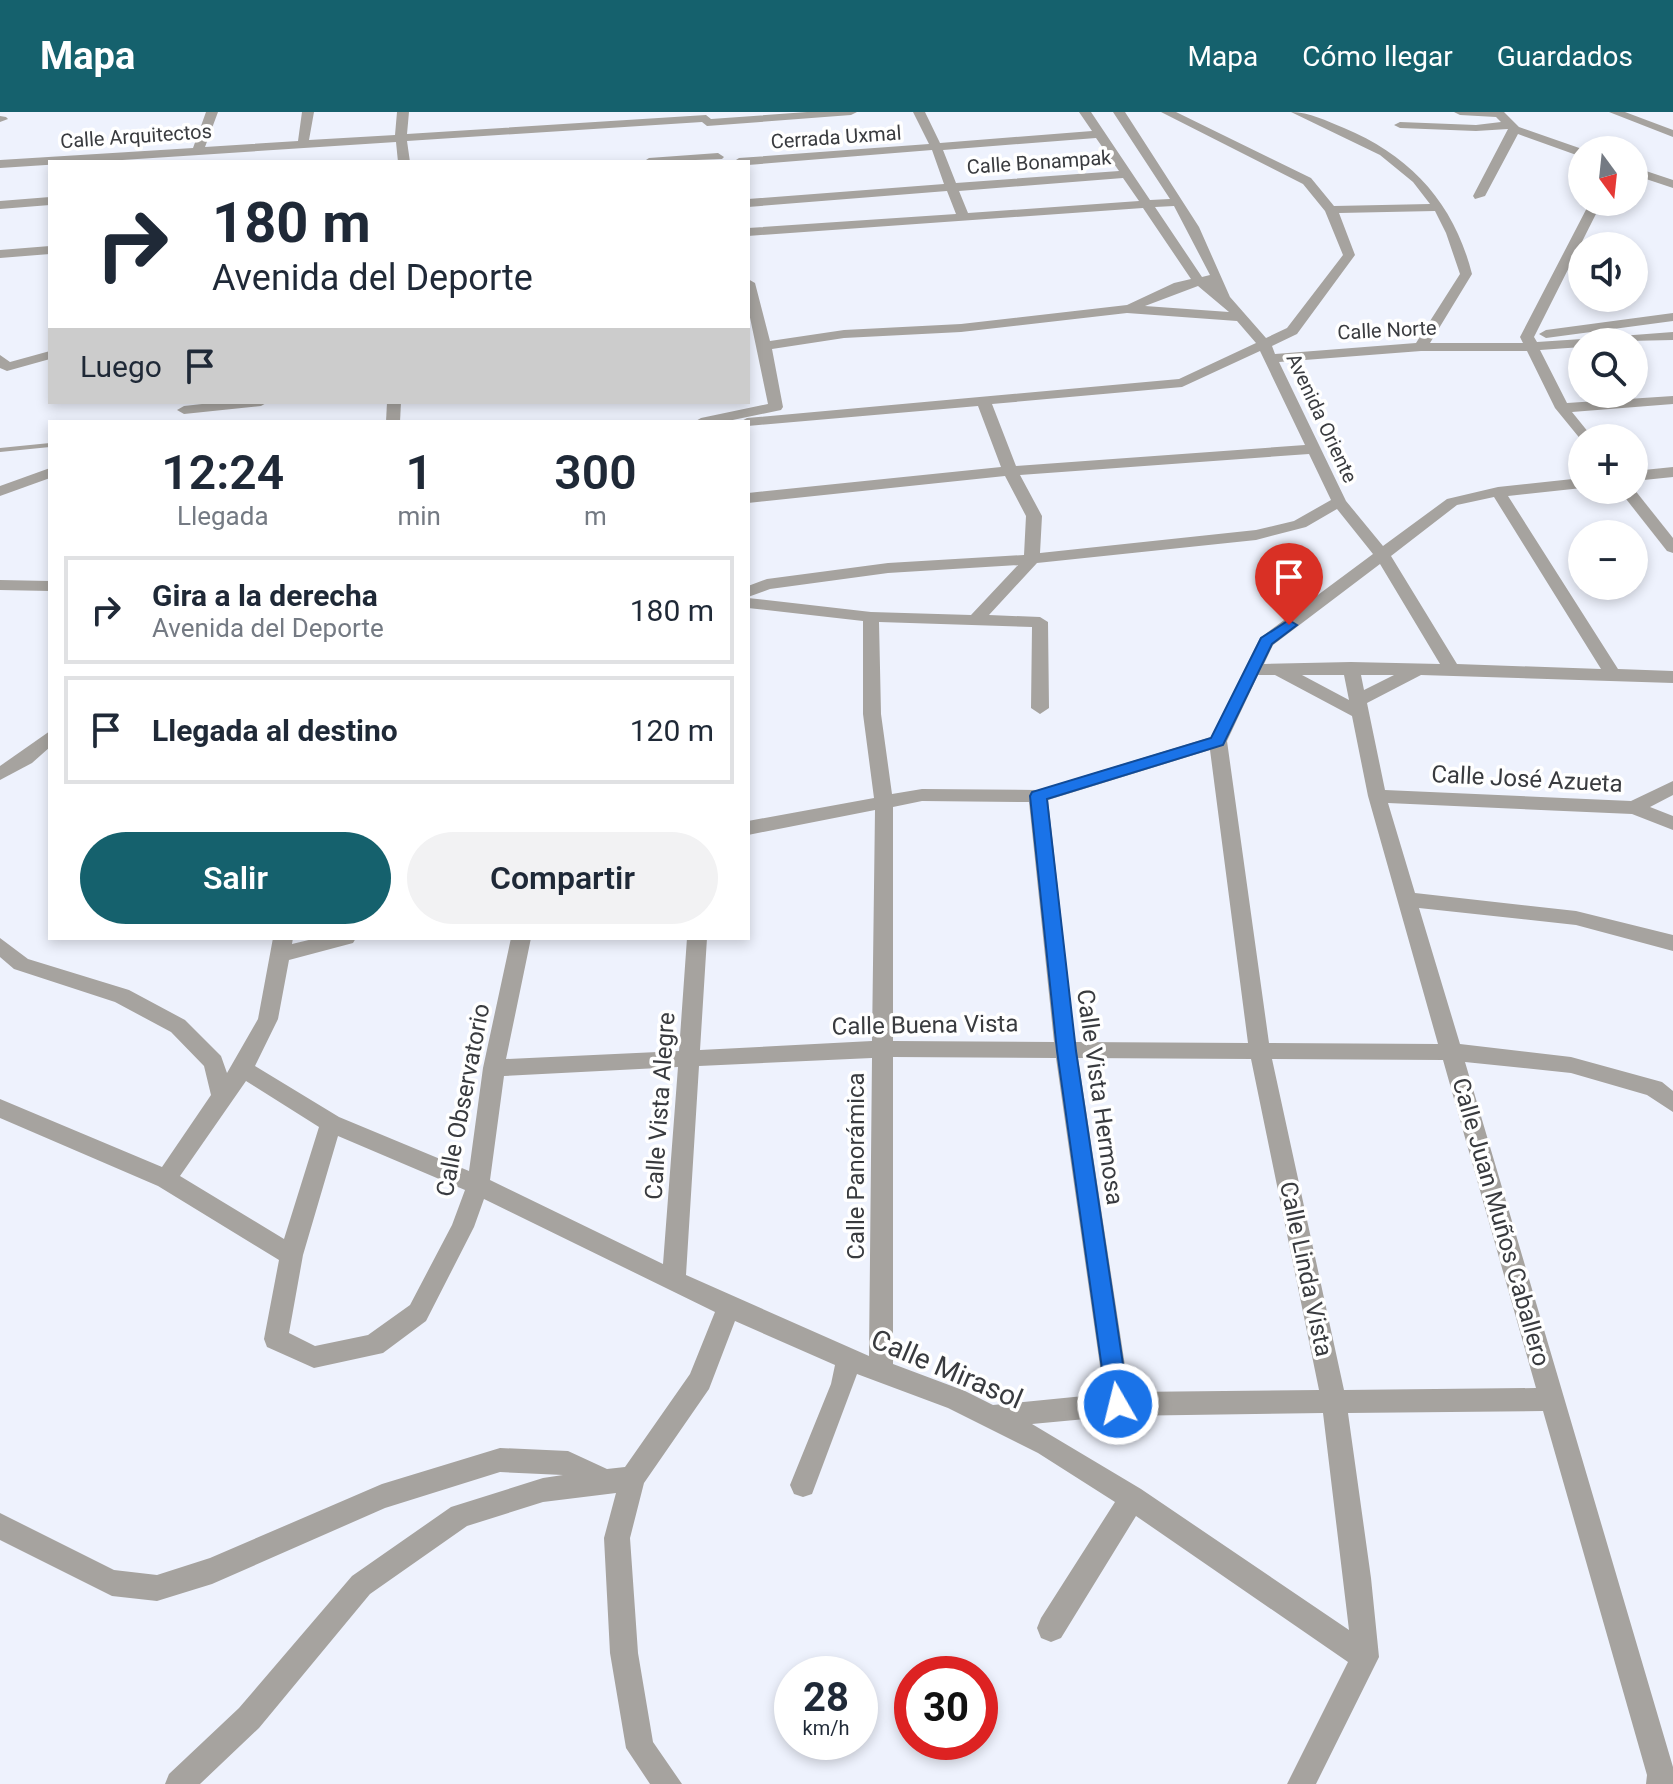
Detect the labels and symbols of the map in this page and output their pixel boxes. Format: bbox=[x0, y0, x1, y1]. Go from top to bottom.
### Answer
street label: Calle Arquitectos bbox=[59, 119, 213, 153]
street label: Cerrada Uxmal bbox=[770, 120, 902, 154]
north arrow bbox=[1568, 136, 1648, 216]
street label: Calle Bonampak bbox=[966, 145, 1113, 179]
street label: Calle Norte bbox=[1337, 315, 1437, 345]
street label: Avenida Oriente bbox=[1282, 350, 1362, 486]
pin bbox=[1255, 543, 1323, 625]
street label: Calle José Azueta bbox=[1431, 760, 1623, 798]
street label: Calle Vista Hermosa bbox=[1071, 987, 1129, 1207]
street label: Calle Observatorio bbox=[431, 1001, 495, 1199]
street label: Calle Buena Vista bbox=[831, 1009, 1019, 1041]
street label: Calle Vista Alegre bbox=[639, 1011, 681, 1201]
street label: Calle Panorámica bbox=[842, 1072, 870, 1260]
street label: Calle Juan Muños Caballero bbox=[1446, 1075, 1556, 1369]
street label: Calle Linda Vista bbox=[1274, 1179, 1338, 1359]
street label: Calle Mirasol bbox=[866, 1322, 1028, 1416]
position arrow bbox=[1076, 1362, 1160, 1446]
speed limit sign: 30 bbox=[894, 1656, 998, 1760]

